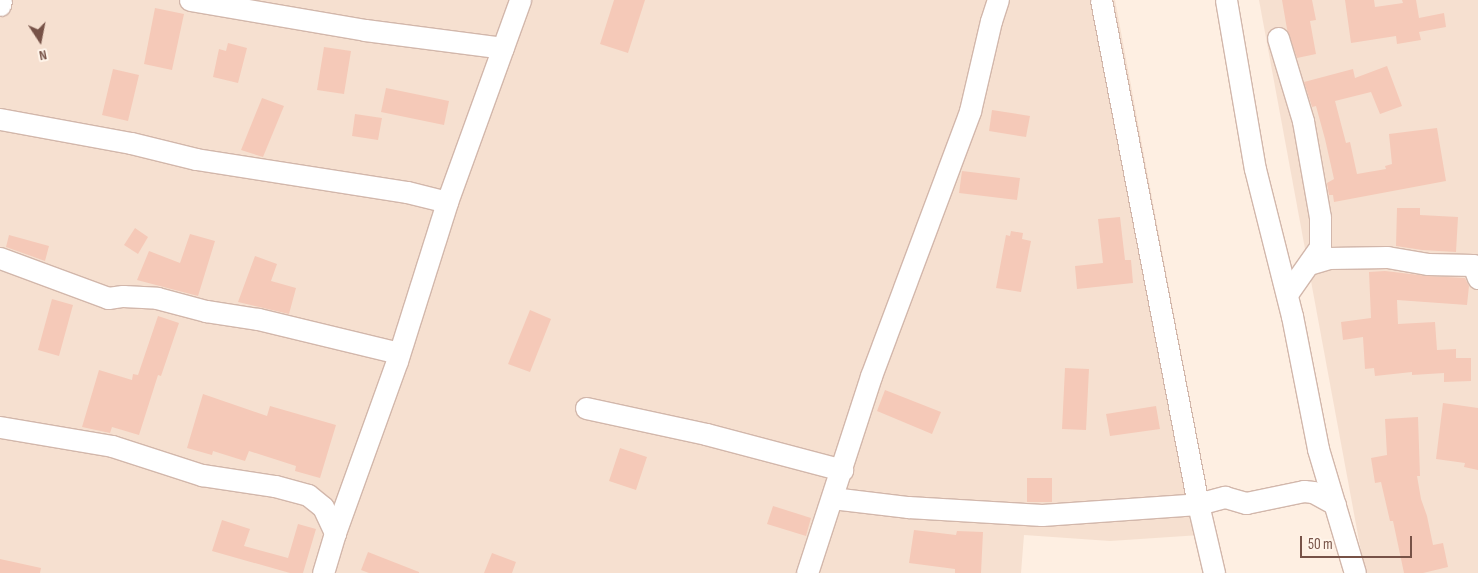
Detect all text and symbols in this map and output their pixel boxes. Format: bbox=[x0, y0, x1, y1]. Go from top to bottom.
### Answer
north arrow bbox=[15, 15, 65, 65]
text: N bbox=[38, 46, 48, 64]
scale bar bbox=[1303, 526, 1416, 558]
text: 50 m bbox=[1308, 535, 1333, 554]

